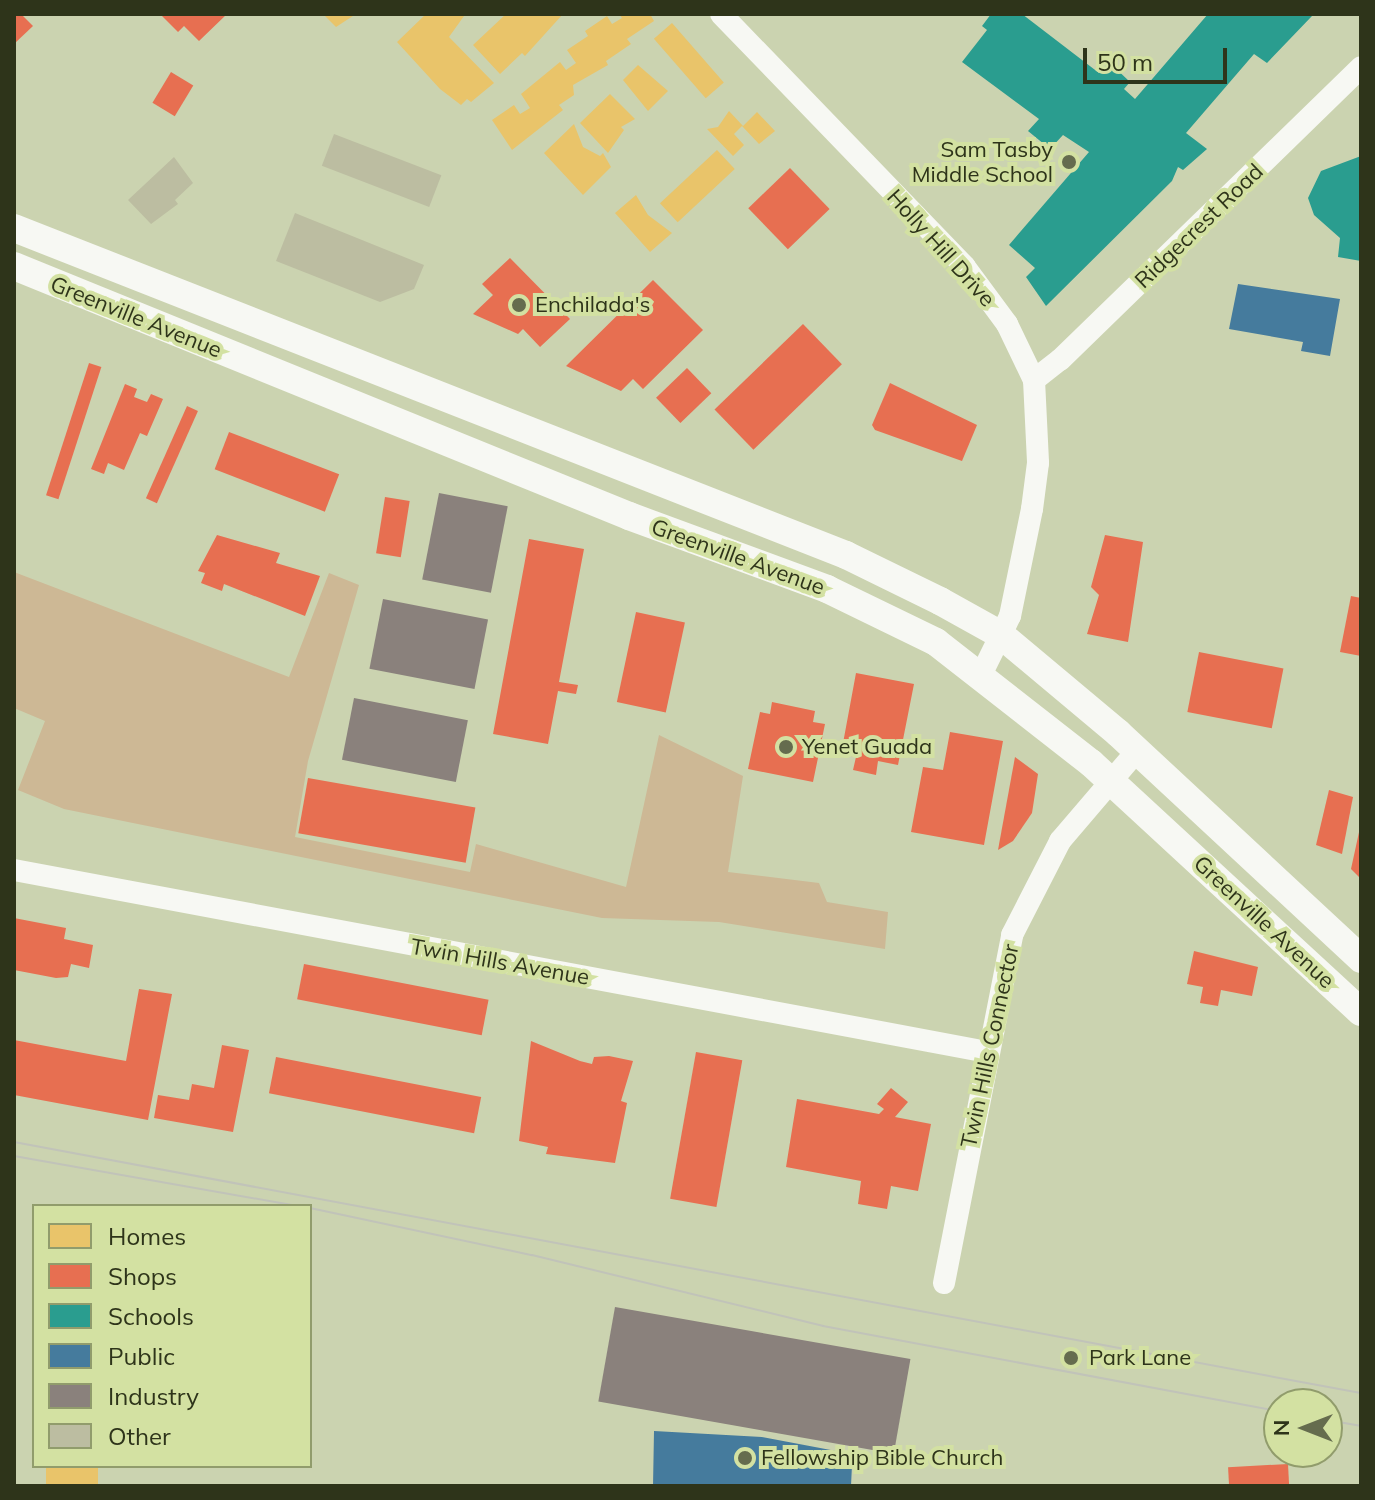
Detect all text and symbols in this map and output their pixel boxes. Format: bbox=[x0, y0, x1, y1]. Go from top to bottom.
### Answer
scale bar bbox=[1087, 32, 1231, 82]
text: 50 m bbox=[1097, 47, 1153, 77]
place label: Sam Tasby Middle School bbox=[912, 136, 1053, 188]
marker: Sam Tasby Middle School bbox=[1060, 153, 1078, 171]
street label: Ridgecrest Road bbox=[1129, 158, 1269, 294]
street label: Holly Hill Drive bbox=[881, 184, 1001, 312]
street label: Greenville Avenue bbox=[47, 271, 225, 363]
place label: Enchilada's bbox=[535, 292, 650, 318]
marker: Enchilada's bbox=[510, 296, 528, 314]
street label: Greenville Avenue bbox=[648, 513, 828, 601]
place label: Yenet Guada bbox=[802, 734, 932, 760]
marker: Yenet Guada bbox=[777, 738, 795, 756]
street label: Greenville Avenue bbox=[1188, 850, 1340, 994]
street label: Twin Hills Avenue bbox=[409, 933, 591, 991]
street label: Twin Hills Connector bbox=[956, 942, 1024, 1150]
legend bbox=[32, 1204, 312, 1468]
text: Homes bbox=[108, 1221, 186, 1251]
text: Shops bbox=[108, 1261, 177, 1291]
text: Schools bbox=[108, 1301, 194, 1331]
text: Public bbox=[108, 1341, 175, 1371]
place label: Park Lane bbox=[1089, 1345, 1191, 1371]
marker: Park Lane bbox=[1060, 1347, 1082, 1369]
text: Industry bbox=[108, 1381, 199, 1411]
north arrow bbox=[1263, 1388, 1343, 1468]
text: N bbox=[1267, 1420, 1295, 1436]
text: Other bbox=[108, 1421, 171, 1451]
place label: Fellowship Bible Church bbox=[761, 1445, 1003, 1471]
marker: Fellowship Bible Church bbox=[736, 1449, 754, 1467]

